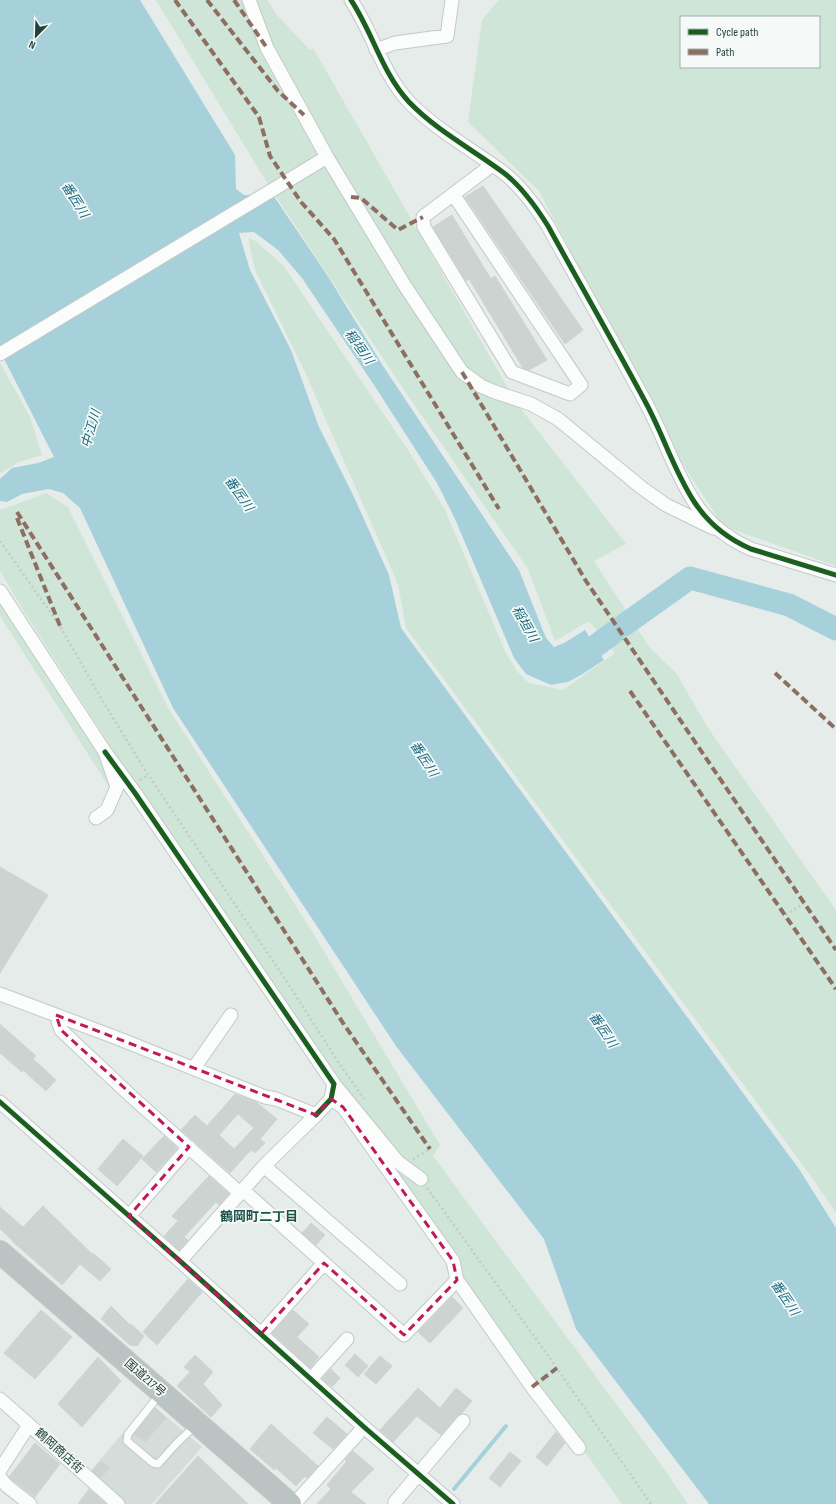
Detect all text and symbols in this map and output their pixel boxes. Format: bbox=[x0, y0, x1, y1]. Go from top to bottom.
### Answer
north arrow bbox=[16, 16, 56, 56]
legend bbox=[680, 16, 820, 68]
text: Cycle path bbox=[716, 25, 758, 40]
text: N bbox=[27, 38, 38, 52]
text: Path bbox=[716, 45, 734, 60]
water label: 番匠川 bbox=[58, 179, 93, 222]
water label: 稲垣川 bbox=[341, 326, 378, 369]
water label: 中江川 bbox=[78, 406, 105, 450]
water label: 番匠川 bbox=[221, 473, 258, 516]
water label: 稲垣川 bbox=[509, 603, 542, 647]
water label: 番匠川 bbox=[407, 738, 442, 781]
water label: 番匠川 bbox=[585, 1009, 622, 1052]
district label: 鶴岡町二丁目 bbox=[220, 1209, 298, 1225]
water label: 番匠川 bbox=[767, 1277, 804, 1320]
street label: 国道217号 bbox=[121, 1356, 169, 1400]
street label: 鶴岡商店街 bbox=[32, 1425, 86, 1477]

